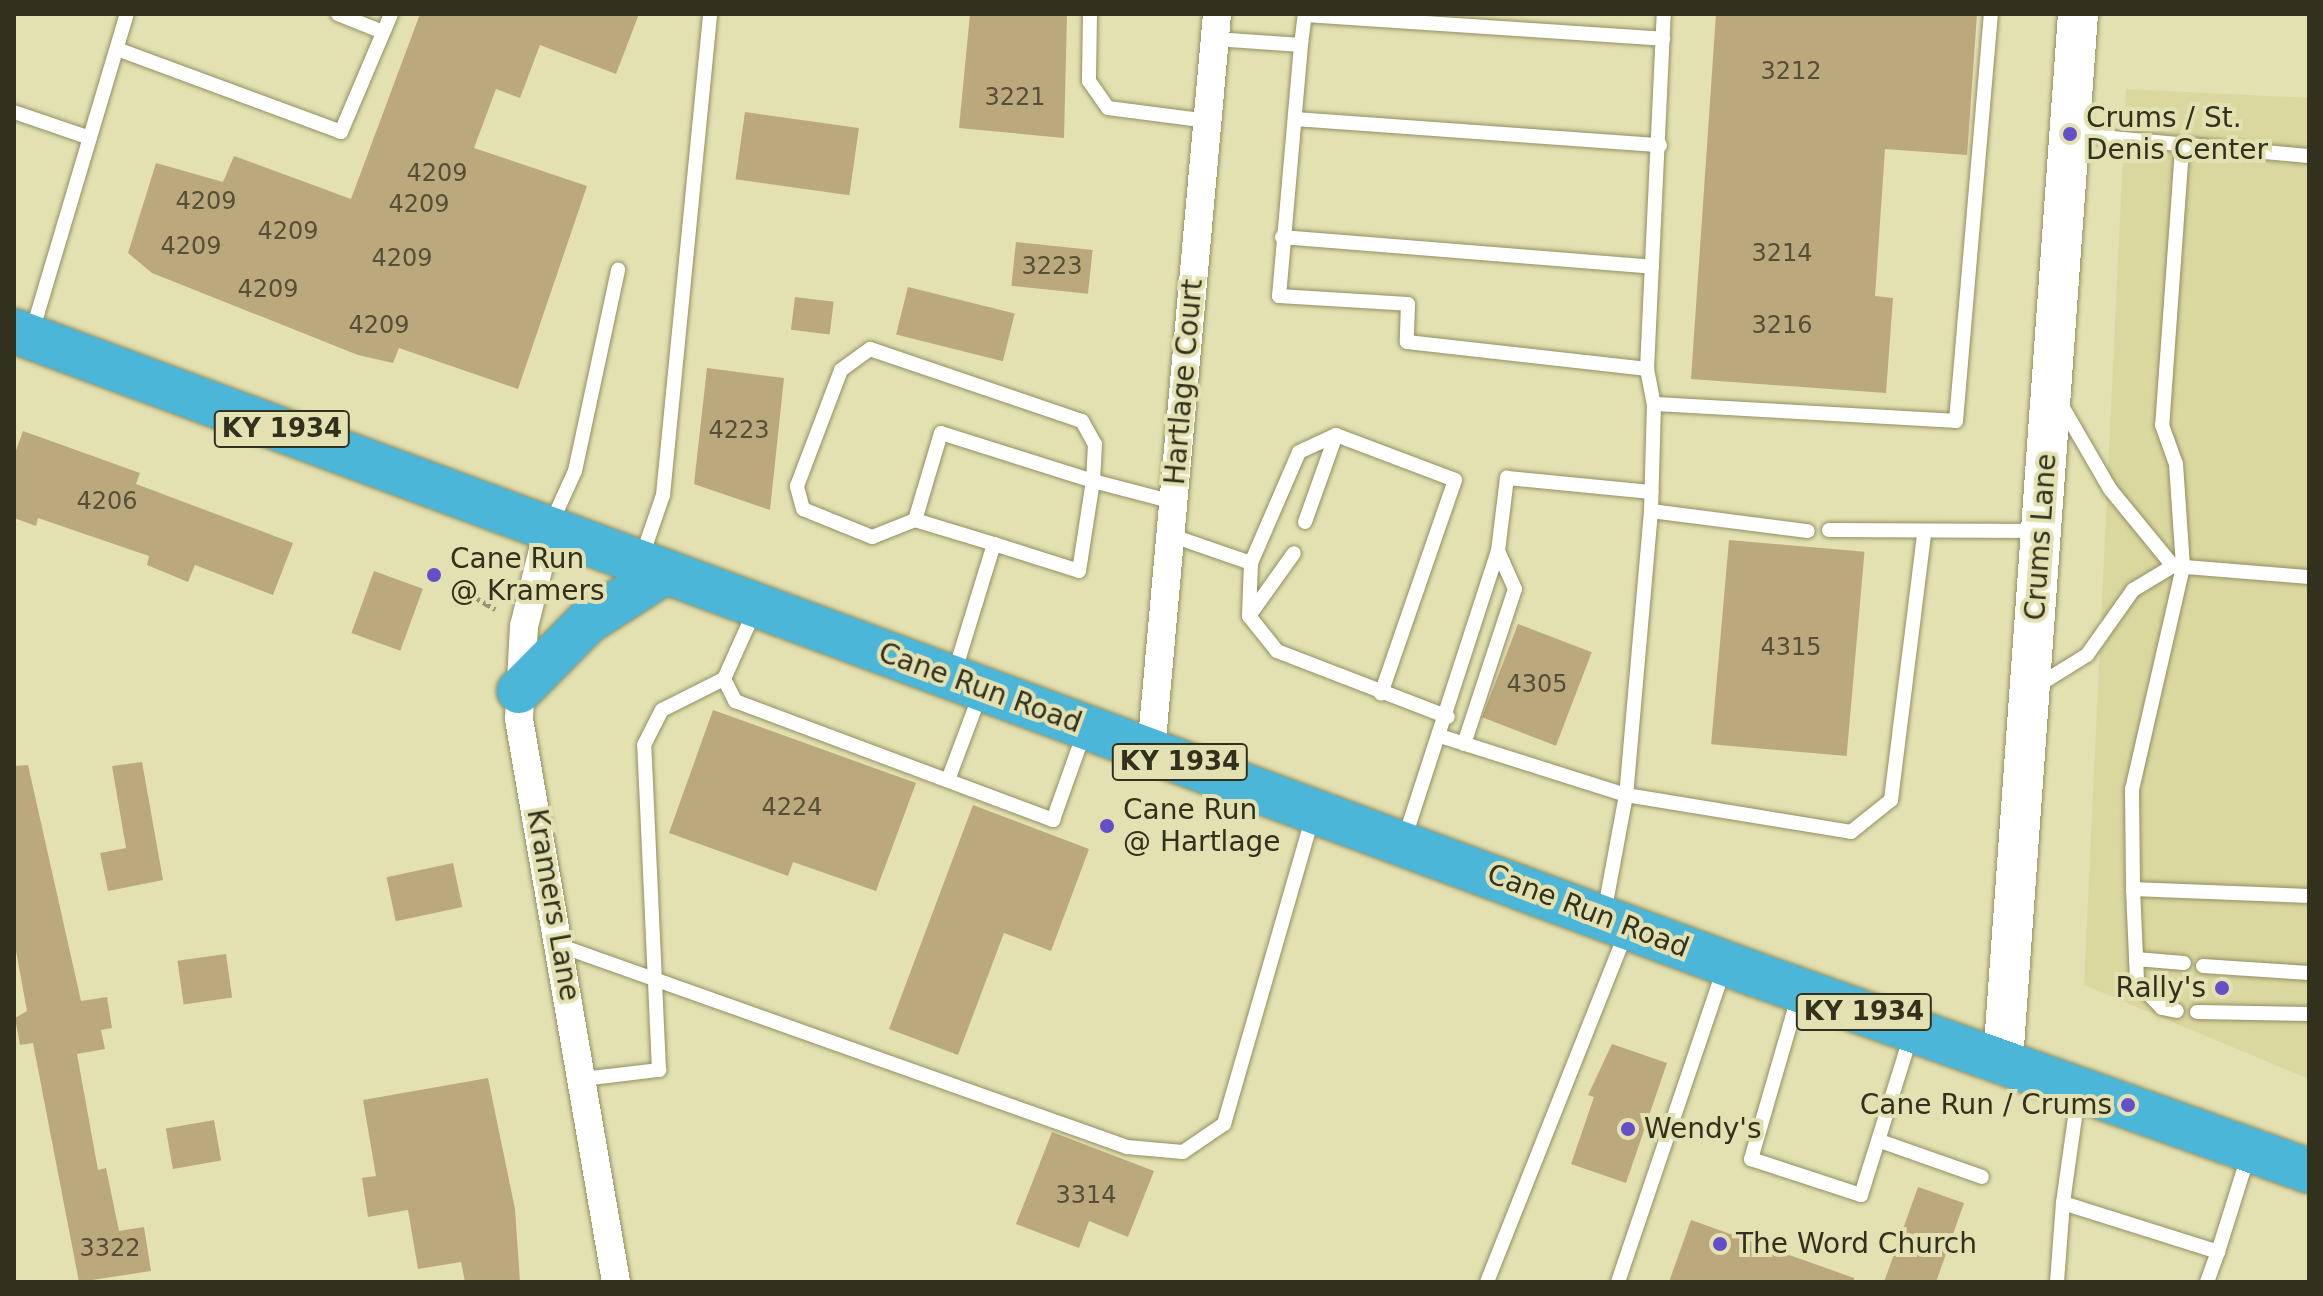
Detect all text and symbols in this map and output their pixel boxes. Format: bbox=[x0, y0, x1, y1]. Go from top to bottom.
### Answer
house number: 3212 bbox=[1760, 58, 1822, 86]
house number: 3221 bbox=[984, 84, 1046, 112]
place label: Crums / St. Denis Center bbox=[2086, 101, 2268, 167]
marker: Crums / St. Denis Center bbox=[2061, 125, 2079, 143]
house number: 4209 bbox=[406, 160, 468, 188]
house number: 4209 bbox=[175, 188, 237, 216]
house number: 4209 bbox=[388, 191, 450, 219]
house number: 4209 bbox=[257, 218, 319, 246]
house number: 4209 bbox=[160, 233, 222, 261]
house number: 3214 bbox=[1751, 240, 1813, 268]
house number: 4209 bbox=[371, 245, 433, 273]
house number: 3223 bbox=[1021, 253, 1083, 281]
house number: 4209 bbox=[237, 276, 299, 304]
street label: Hartlage Court bbox=[1158, 278, 1210, 486]
house number: 4209 bbox=[348, 312, 410, 340]
house number: 3216 bbox=[1751, 312, 1813, 340]
road number: KY 1934 bbox=[212, 407, 352, 451]
house number: 4223 bbox=[708, 417, 770, 445]
street label: Crums Lane bbox=[2018, 452, 2064, 622]
house number: 4206 bbox=[76, 488, 138, 516]
place label: Cane Run @ Kramers bbox=[450, 542, 605, 608]
marker: Cane Run @ Kramers bbox=[425, 566, 443, 584]
house number: 4315 bbox=[1760, 634, 1822, 662]
street label: Cane Run Road bbox=[874, 636, 1086, 740]
house number: 4305 bbox=[1506, 671, 1568, 699]
road number: KY 1934 bbox=[1110, 740, 1250, 784]
place label: Cane Run @ Hartlage bbox=[1123, 793, 1281, 859]
house number: 4224 bbox=[761, 794, 823, 822]
street label: Kramers Lane bbox=[520, 806, 586, 1004]
marker: Cane Run @ Hartlage bbox=[1098, 817, 1116, 835]
street label: Cane Run Road bbox=[1482, 857, 1694, 965]
place label: Rally's bbox=[2116, 971, 2206, 1005]
marker: Rally's bbox=[2213, 979, 2231, 997]
road number: KY 1934 bbox=[1794, 990, 1934, 1034]
place label: Cane Run / Crums bbox=[1860, 1088, 2112, 1122]
marker: Cane Run / Crums bbox=[2119, 1096, 2137, 1114]
place label: Wendy's bbox=[1644, 1112, 1762, 1146]
marker: Wendy's bbox=[1619, 1120, 1637, 1138]
house number: 3314 bbox=[1055, 1182, 1117, 1210]
place label: The Word Church bbox=[1736, 1227, 1977, 1261]
house number: 3322 bbox=[79, 1235, 141, 1263]
marker: The Word Church bbox=[1711, 1235, 1729, 1253]

